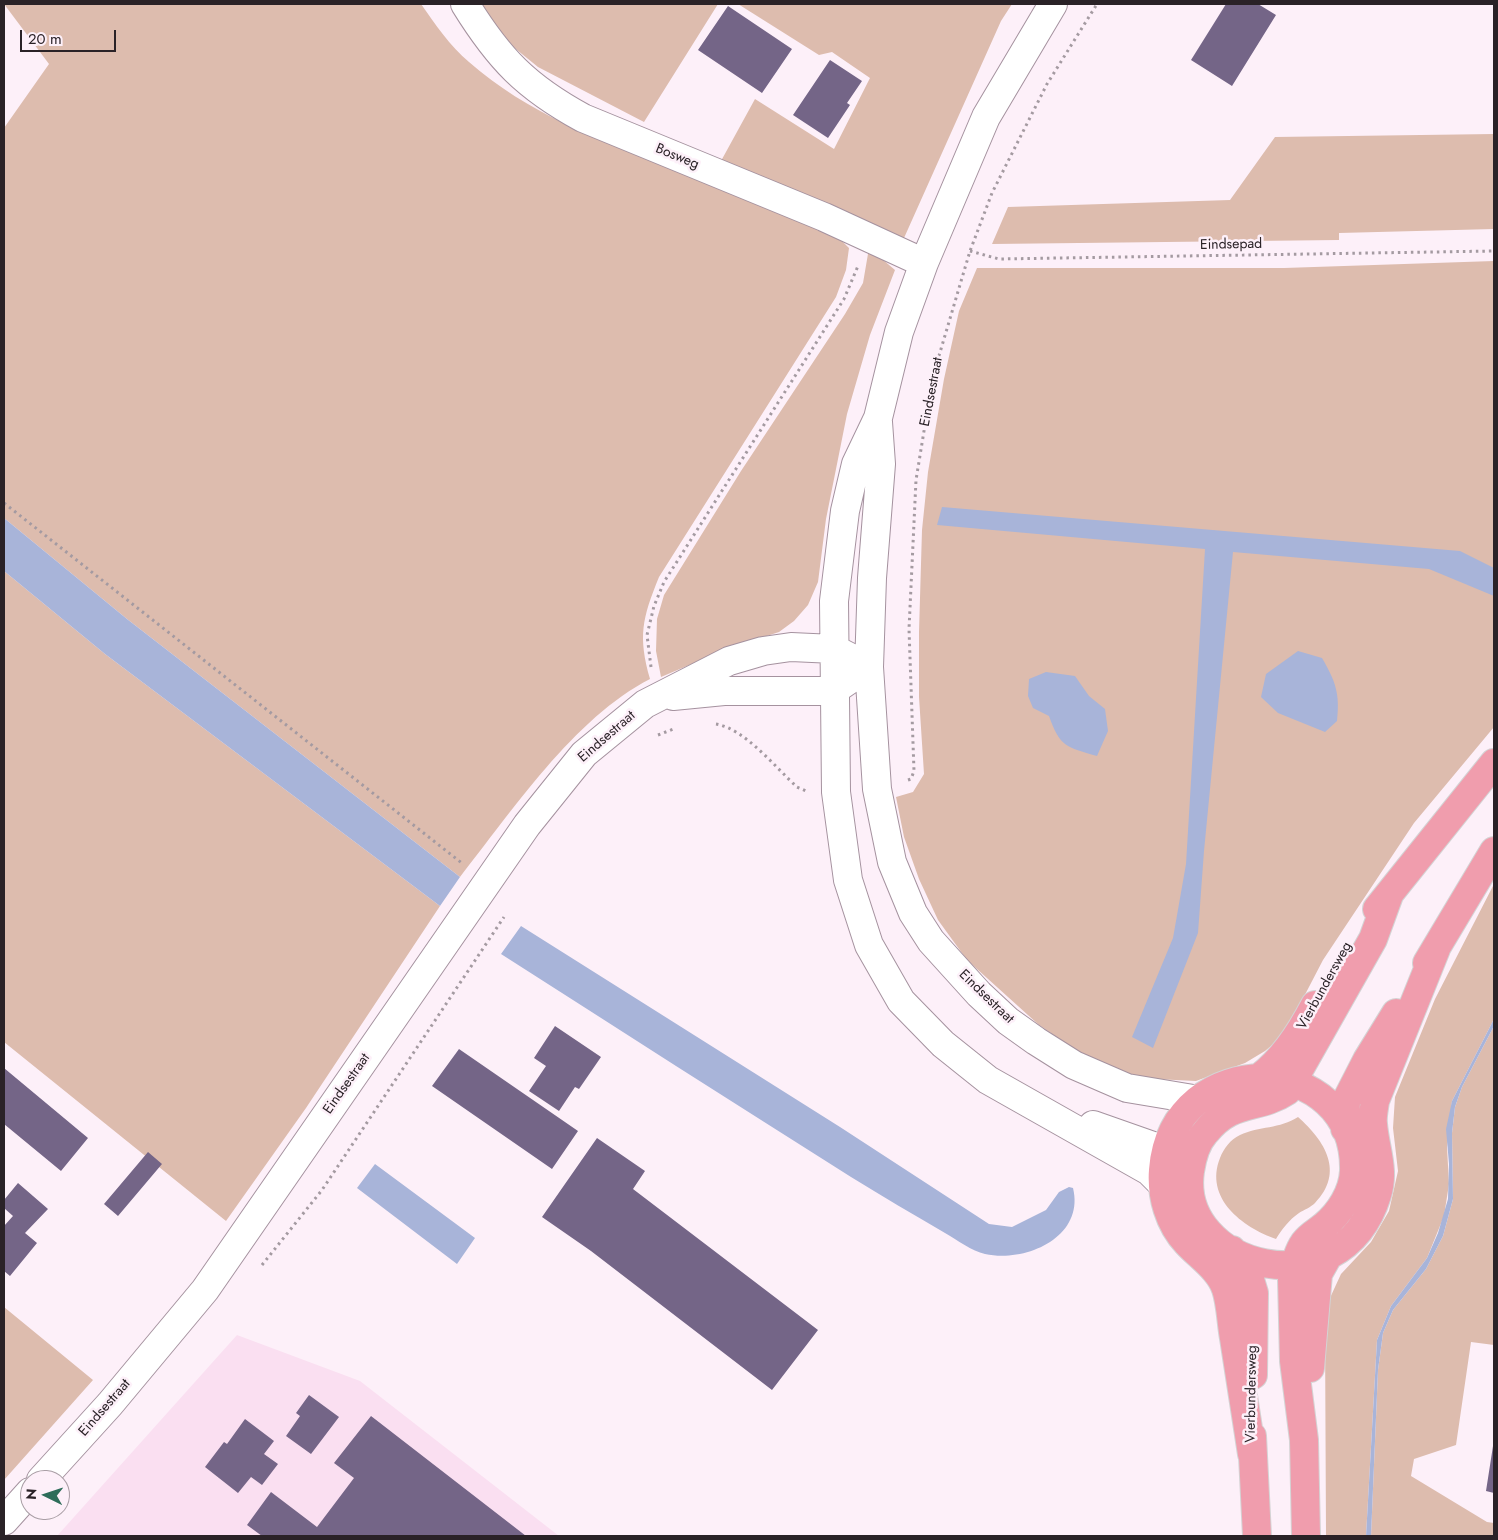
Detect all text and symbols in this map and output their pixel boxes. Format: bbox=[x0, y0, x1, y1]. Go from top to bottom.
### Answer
scale bar bbox=[22, 20, 119, 52]
text: 20 m bbox=[28, 28, 62, 50]
street label: Bosweg bbox=[653, 141, 701, 173]
street label: Eindsepad bbox=[1200, 236, 1262, 254]
street label: Eindsestraat bbox=[917, 356, 947, 428]
street label: Eindsestraat bbox=[575, 708, 639, 766]
street label: Vierbundersweg bbox=[1294, 939, 1356, 1033]
street label: Eindsestraat bbox=[955, 967, 1017, 1027]
street label: Eindsestraat bbox=[320, 1050, 374, 1118]
street label: Vierbundersweg bbox=[1243, 1345, 1261, 1443]
street label: Eindsestraat bbox=[76, 1376, 134, 1440]
north arrow bbox=[20, 1470, 70, 1520]
text: N bbox=[21, 1488, 41, 1500]

